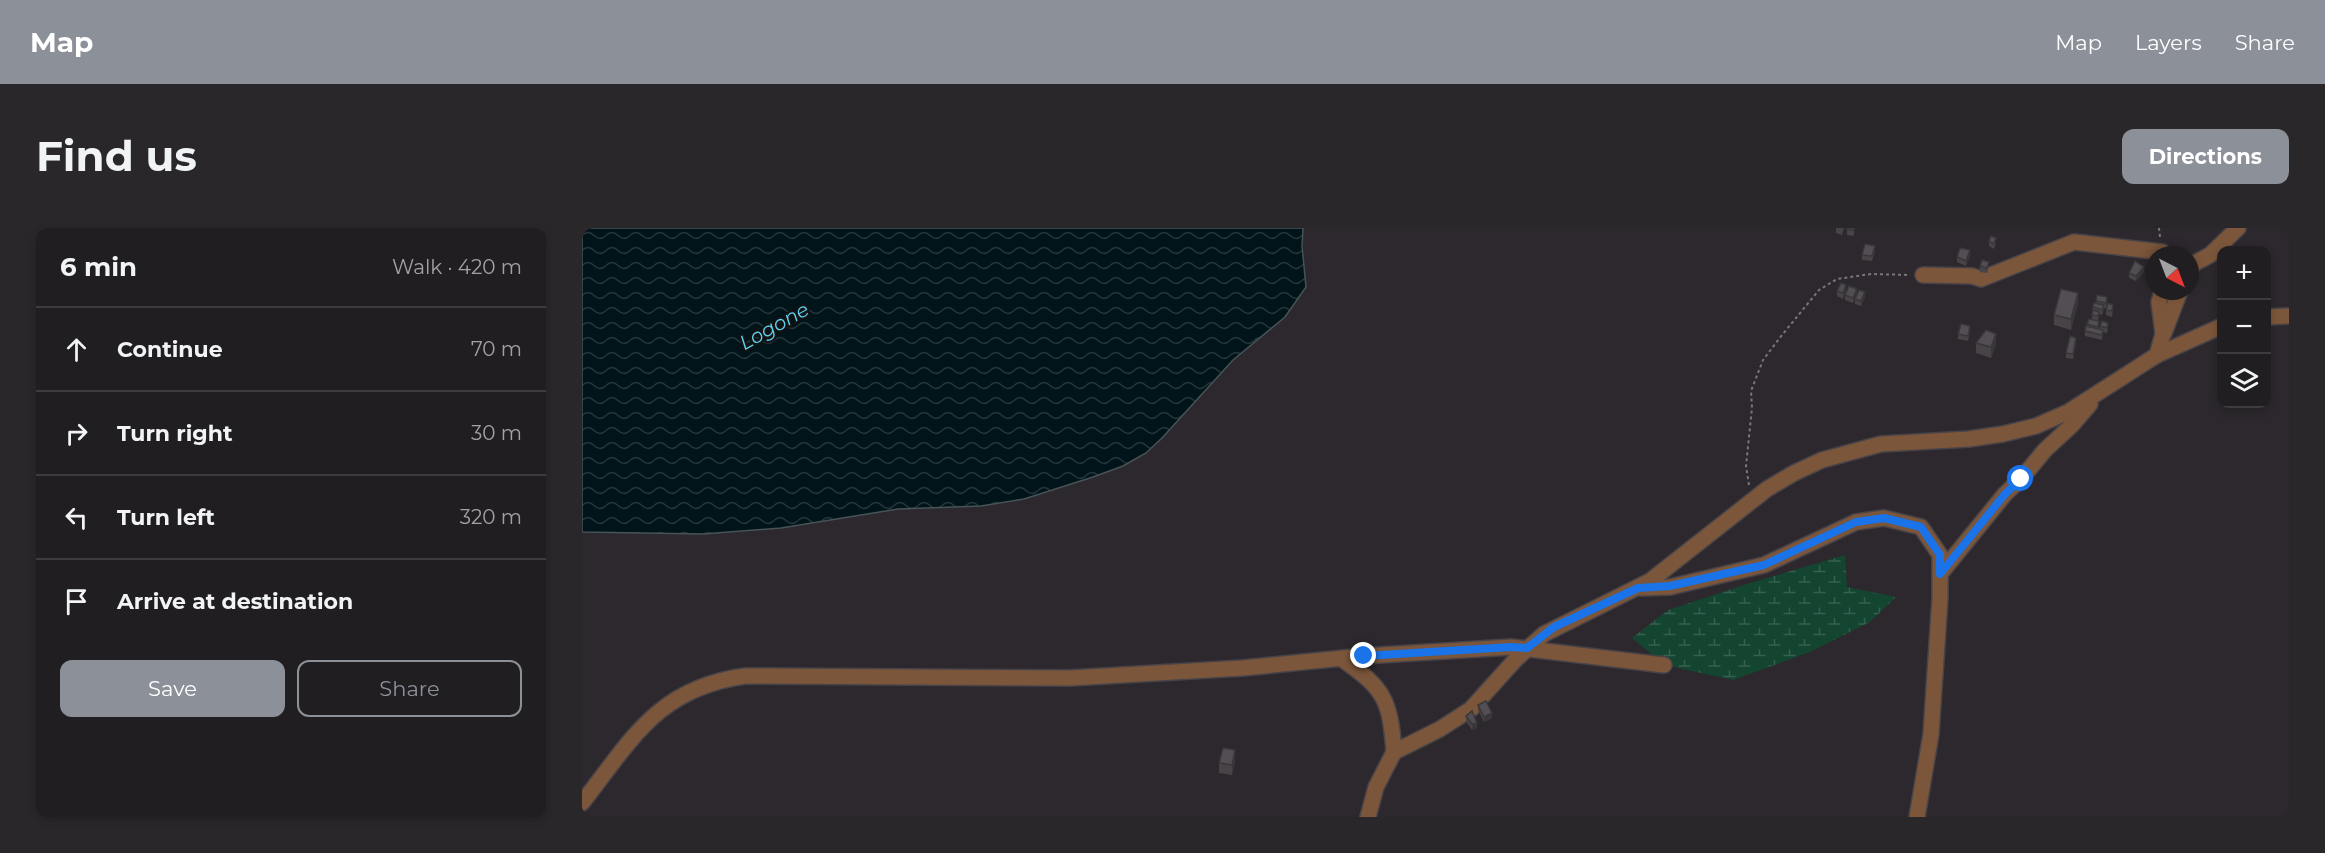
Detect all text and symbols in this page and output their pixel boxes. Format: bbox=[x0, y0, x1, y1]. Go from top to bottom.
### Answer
text: Map bbox=[30, 25, 93, 59]
text: Map bbox=[2055, 30, 2102, 55]
text: Layers bbox=[2135, 30, 2202, 55]
text: Share bbox=[2235, 30, 2295, 55]
button: Directions bbox=[2122, 129, 2289, 184]
text: Find us bbox=[36, 130, 197, 182]
north arrow bbox=[2145, 246, 2199, 300]
map controls bbox=[2217, 246, 2271, 408]
button: + bbox=[2217, 246, 2271, 300]
text: 6 min bbox=[60, 251, 137, 283]
text: Walk · 420 m bbox=[392, 255, 522, 279]
water label: Logone bbox=[735, 297, 813, 355]
button: − bbox=[2217, 300, 2271, 354]
icon: ahead bbox=[60, 333, 93, 366]
text: Continue bbox=[117, 336, 223, 363]
text: 70 m bbox=[471, 337, 522, 361]
button: layers bbox=[2217, 354, 2271, 408]
icon: right bbox=[60, 417, 93, 450]
text: Turn right bbox=[117, 420, 232, 447]
text: 30 m bbox=[471, 421, 522, 445]
route start bbox=[2007, 465, 2033, 491]
icon: left bbox=[60, 501, 93, 534]
text: Turn left bbox=[117, 504, 215, 531]
text: 320 m bbox=[460, 505, 522, 529]
icon: arrive bbox=[60, 585, 93, 618]
text: Arrive at destination bbox=[117, 588, 353, 615]
route end bbox=[1350, 642, 1376, 668]
button: Save bbox=[60, 660, 285, 717]
button: Share bbox=[297, 660, 522, 717]

